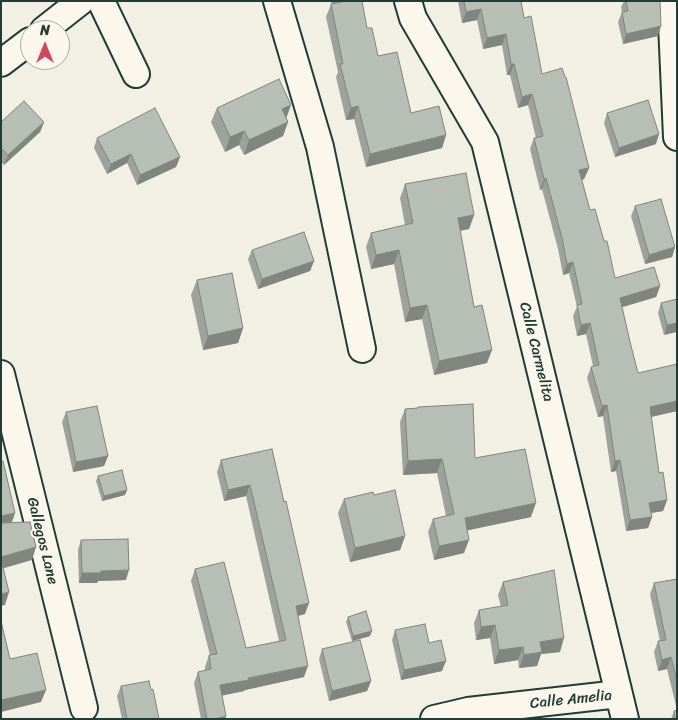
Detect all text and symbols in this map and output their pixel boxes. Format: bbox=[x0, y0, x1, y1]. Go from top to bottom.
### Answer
text: N bbox=[40, 18, 50, 43]
north arrow bbox=[20, 20, 70, 70]
street label: Calle Carmelita bbox=[515, 300, 557, 404]
street label: Gallegos Lane bbox=[22, 496, 62, 586]
street label: Calle Amelia bbox=[529, 687, 613, 713]

